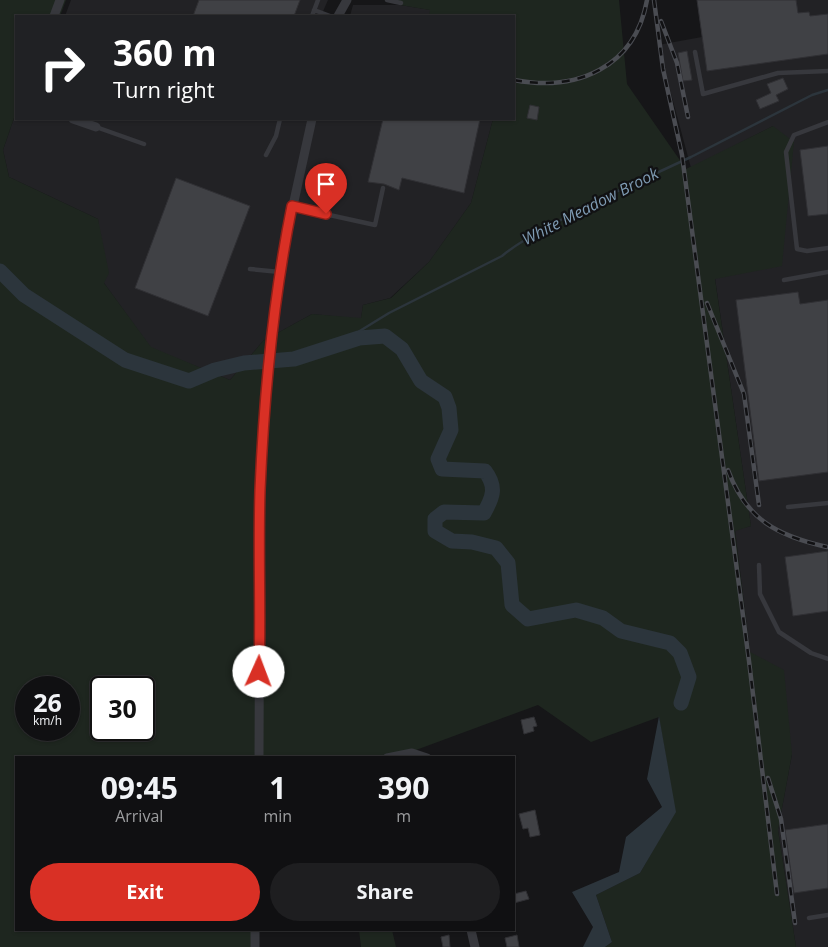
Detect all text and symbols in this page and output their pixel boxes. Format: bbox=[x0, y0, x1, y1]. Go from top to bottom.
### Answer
text: 360 m bbox=[113, 29, 217, 76]
icon: right bbox=[30, 35, 95, 100]
text: Turn right bbox=[113, 74, 215, 104]
water label: White Meadow Brook bbox=[518, 162, 663, 250]
pin bbox=[305, 163, 347, 214]
icon: arrive bbox=[312, 170, 340, 198]
position arrow bbox=[232, 645, 284, 697]
speed limit sign: 30 bbox=[90, 676, 155, 741]
text: 26 bbox=[33, 685, 62, 719]
text: km/h bbox=[33, 712, 62, 729]
text: 09:45 bbox=[101, 767, 178, 808]
text: 1 bbox=[269, 767, 286, 808]
text: 390 bbox=[378, 767, 429, 808]
text: Arrival bbox=[115, 805, 163, 827]
text: min bbox=[264, 805, 292, 827]
text: m bbox=[396, 805, 411, 827]
button: Exit bbox=[30, 863, 260, 921]
button: Share bbox=[270, 863, 500, 921]

